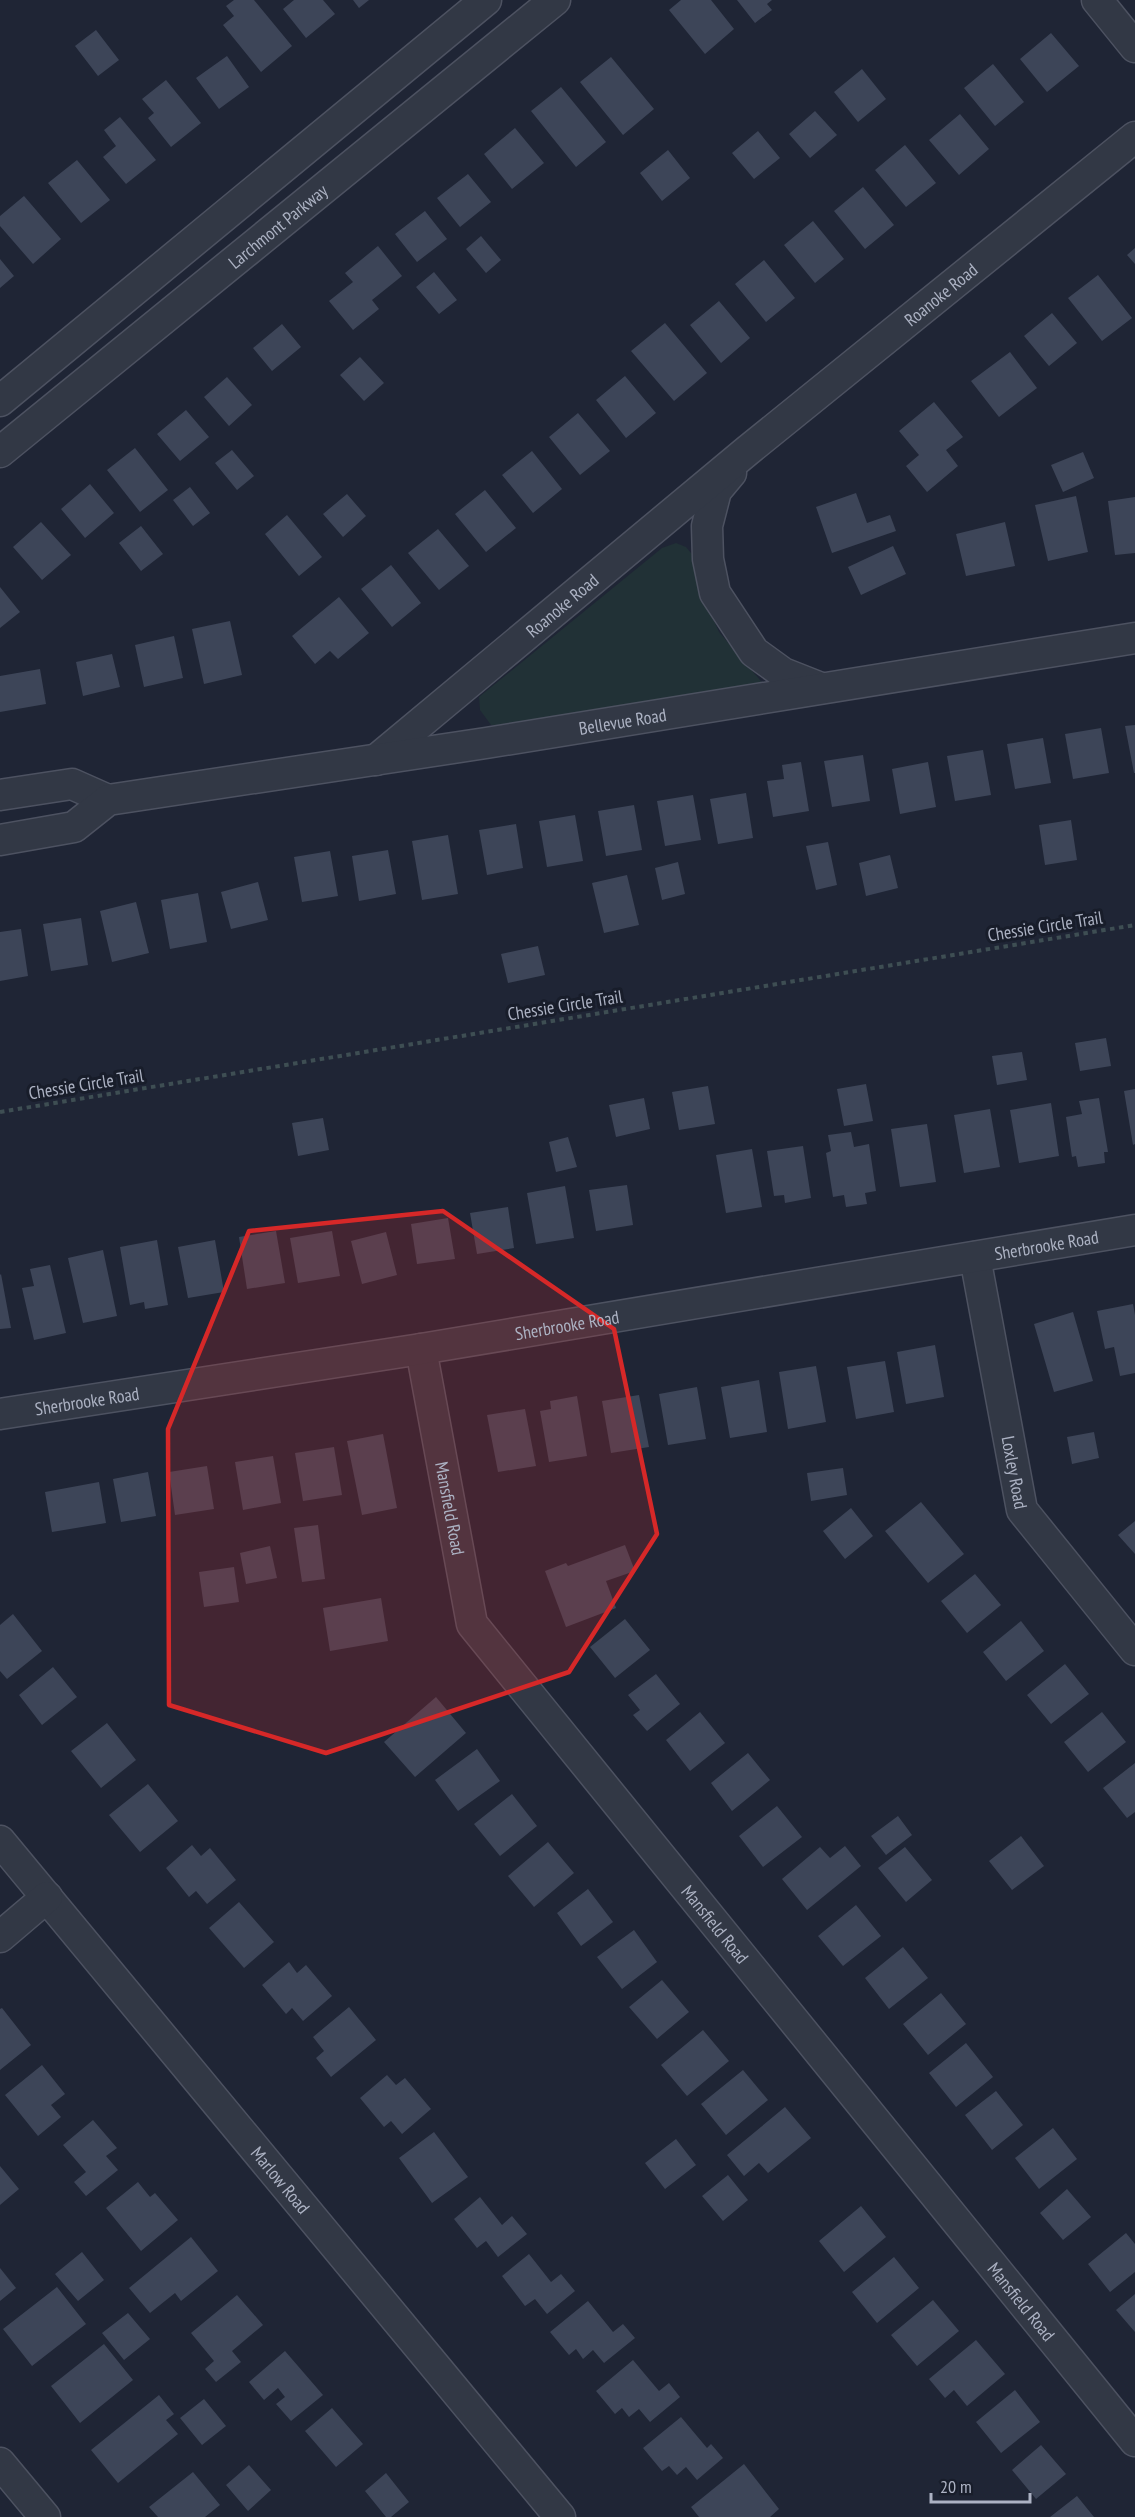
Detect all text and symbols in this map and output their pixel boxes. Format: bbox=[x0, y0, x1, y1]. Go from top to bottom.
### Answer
street label: Larchmont Parkway bbox=[223, 179, 332, 273]
street label: Roanoke Road bbox=[899, 258, 982, 331]
street label: Roanoke Road bbox=[521, 568, 603, 642]
street label: Bellevue Road bbox=[577, 703, 668, 739]
street label: Chessie Circle Trail bbox=[986, 905, 1105, 946]
street label: Chessie Circle Trail bbox=[506, 984, 625, 1025]
street label: Chessie Circle Trail bbox=[27, 1063, 146, 1104]
street label: Sherbrooke Road bbox=[993, 1225, 1100, 1265]
street label: Sherbrooke Road bbox=[513, 1305, 621, 1345]
street label: Sherbrooke Road bbox=[33, 1381, 141, 1420]
street label: Loxley Road bbox=[997, 1434, 1033, 1511]
street label: Mansfield Road bbox=[431, 1460, 470, 1557]
street label: Mansfield Road bbox=[677, 1880, 754, 1968]
street label: Marlow Road bbox=[246, 2142, 315, 2218]
street label: Mansfield Road bbox=[983, 2257, 1060, 2345]
scale bar bbox=[931, 2466, 1030, 2504]
text: 20 m bbox=[940, 2475, 972, 2498]

